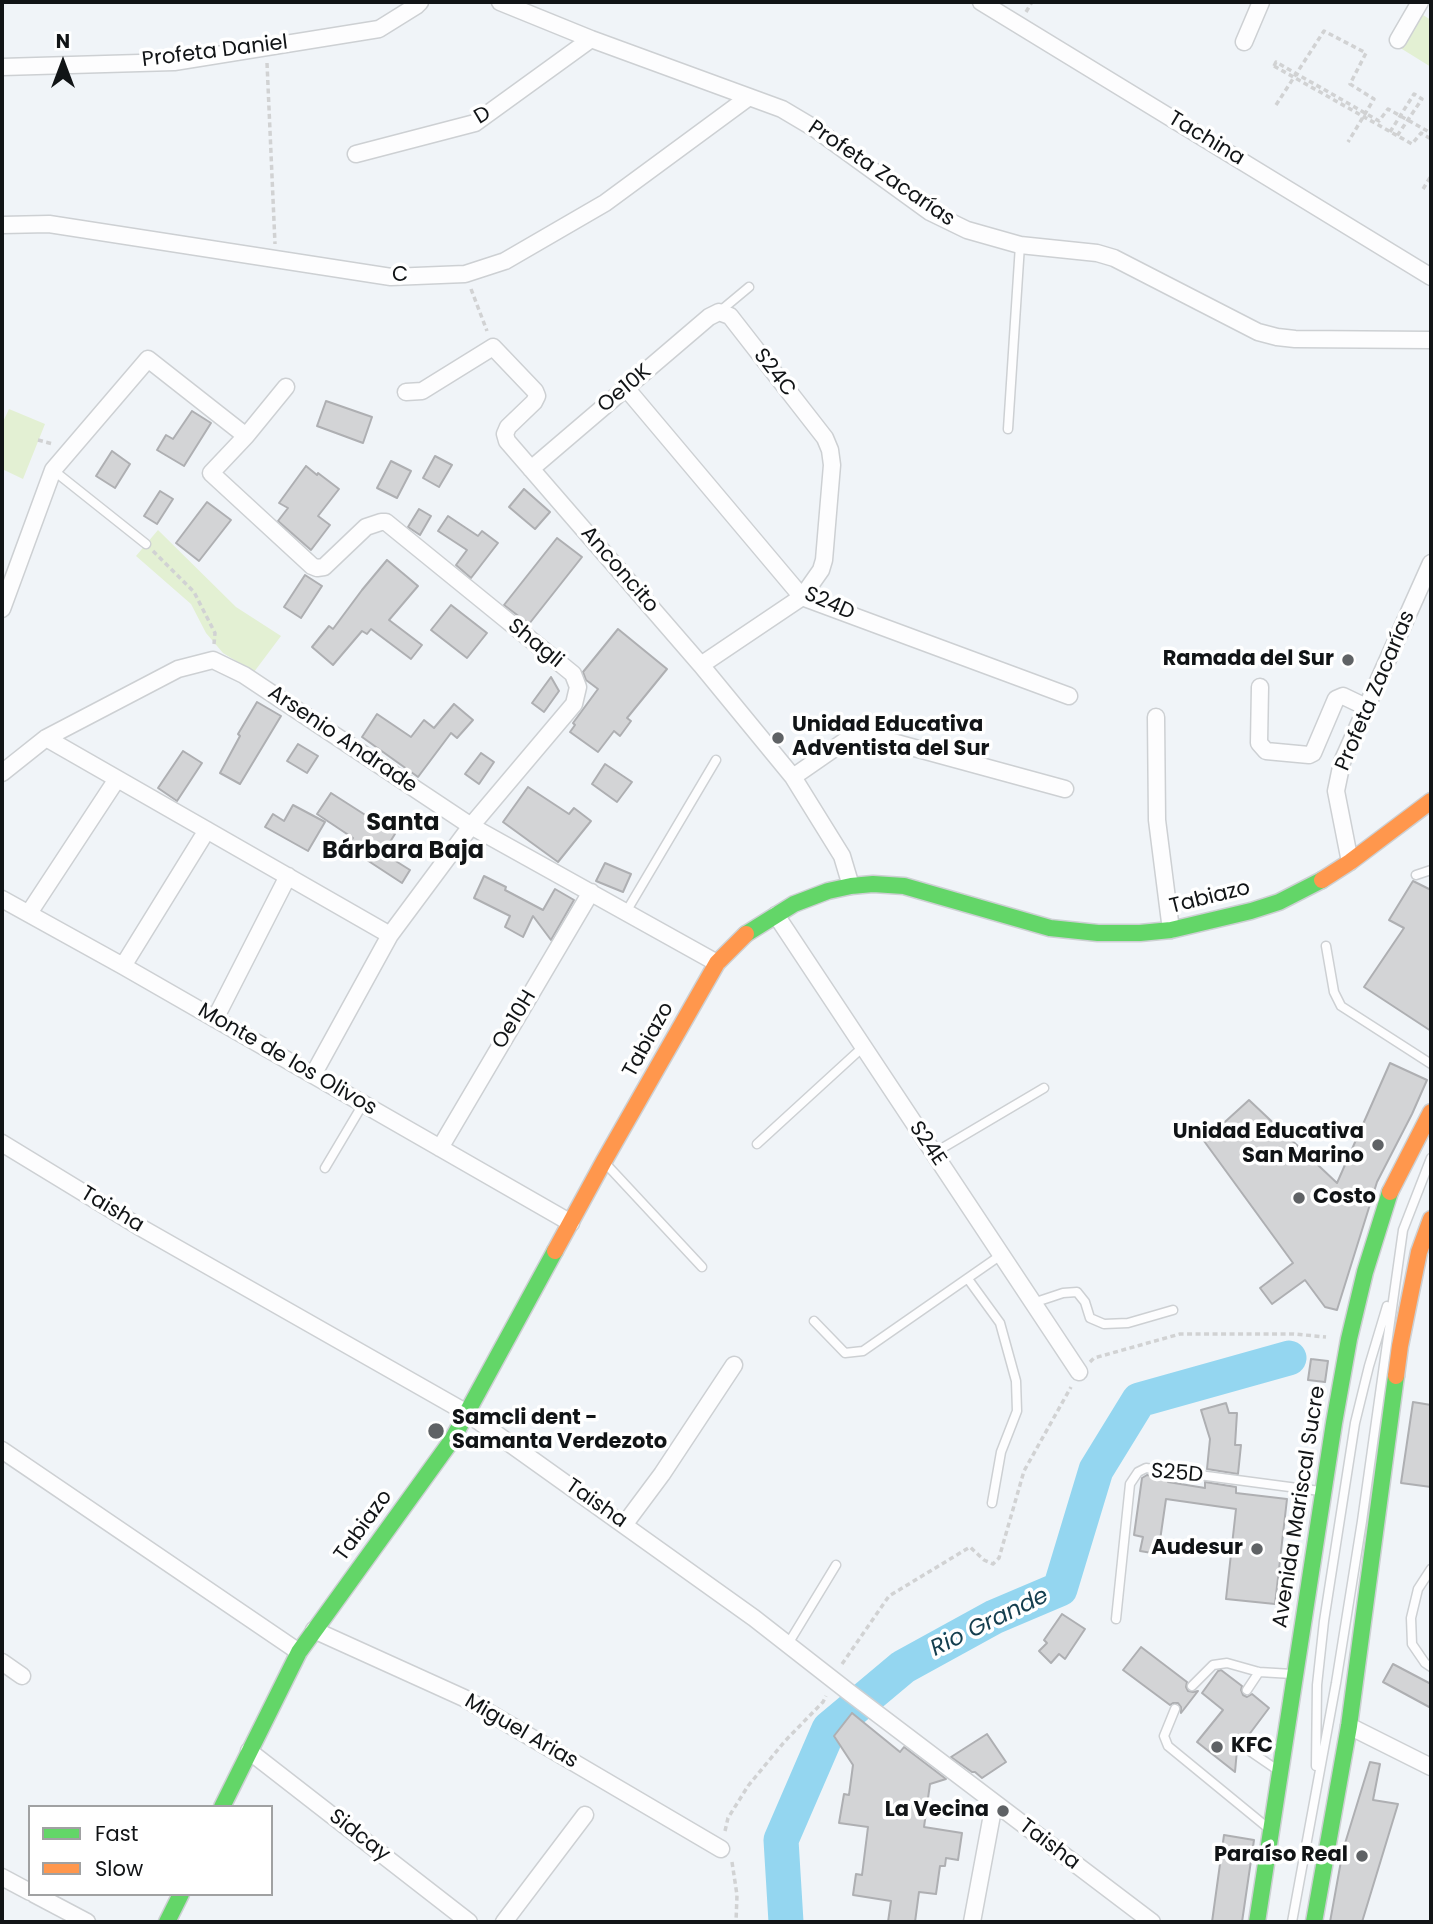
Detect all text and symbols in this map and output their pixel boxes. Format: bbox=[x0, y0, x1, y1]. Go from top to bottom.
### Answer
north arrow bbox=[28, 28, 98, 98]
text: N bbox=[56, 28, 70, 55]
street label: Profeta Daniel bbox=[141, 31, 289, 73]
street label: D bbox=[470, 101, 496, 131]
street label: Tachina bbox=[1163, 106, 1249, 172]
street label: Profeta Zacarías bbox=[803, 116, 959, 232]
street label: C bbox=[392, 263, 408, 289]
street label: S24C bbox=[748, 344, 800, 402]
street label: Oe10K bbox=[593, 359, 657, 419]
street label: Anconcito bbox=[575, 522, 663, 618]
street label: S24D bbox=[800, 582, 858, 626]
street label: Profeta Zacarías bbox=[1331, 607, 1421, 775]
street label: Shagli bbox=[502, 614, 568, 674]
place label: Ramada del Sur bbox=[1163, 647, 1334, 673]
marker: Ramada del Sur bbox=[1340, 652, 1356, 668]
street label: Arsenio Andrade bbox=[263, 681, 421, 799]
place label: Unidad Educativa Adventista del Sur bbox=[792, 713, 990, 763]
marker: Unidad Educativa Adventista del Sur bbox=[770, 730, 786, 746]
district label: Santa Bárbara Baja bbox=[322, 810, 484, 866]
street label: Tabiazo bbox=[1167, 876, 1253, 920]
street label: Oe10H bbox=[488, 986, 542, 1054]
street label: Tabiazo bbox=[618, 998, 680, 1082]
street label: Monte de los Olivos bbox=[193, 999, 381, 1121]
street label: S24E bbox=[903, 1117, 951, 1171]
place label: Unidad Educativa San Marino bbox=[1173, 1120, 1364, 1170]
marker: Unidad Educativa San Marino bbox=[1370, 1137, 1386, 1153]
street label: Taisha bbox=[76, 1181, 148, 1239]
place label: Costo bbox=[1313, 1185, 1376, 1211]
marker: Costo bbox=[1291, 1190, 1307, 1206]
street label: Avenida Mariscal Sucre bbox=[1268, 1384, 1332, 1630]
place label: Samcli dent - Samanta Verdezoto bbox=[452, 1406, 667, 1456]
marker: Samcli dent - Samanta Verdezoto bbox=[426, 1421, 446, 1441]
street label: S25D bbox=[1150, 1459, 1204, 1489]
street label: Taisha bbox=[560, 1474, 632, 1534]
street label: Tabiazo bbox=[330, 1485, 398, 1567]
place label: Audesur bbox=[1151, 1536, 1243, 1562]
marker: Audesur bbox=[1249, 1541, 1265, 1557]
water label: Rio Grande bbox=[927, 1583, 1053, 1663]
street label: Miguel Arias bbox=[460, 1689, 582, 1775]
place label: KFC bbox=[1231, 1734, 1273, 1760]
marker: KFC bbox=[1209, 1739, 1225, 1755]
place label: La Vecina bbox=[885, 1798, 989, 1824]
marker: La Vecina bbox=[995, 1803, 1011, 1819]
street label: Sidcay bbox=[323, 1804, 395, 1868]
legend bbox=[28, 1805, 273, 1896]
street label: Taisha bbox=[1014, 1814, 1084, 1876]
text: Fast bbox=[95, 1819, 138, 1848]
place label: Paraíso Real bbox=[1214, 1843, 1348, 1869]
marker: Paraíso Real bbox=[1354, 1848, 1370, 1864]
text: Slow bbox=[95, 1854, 143, 1883]

